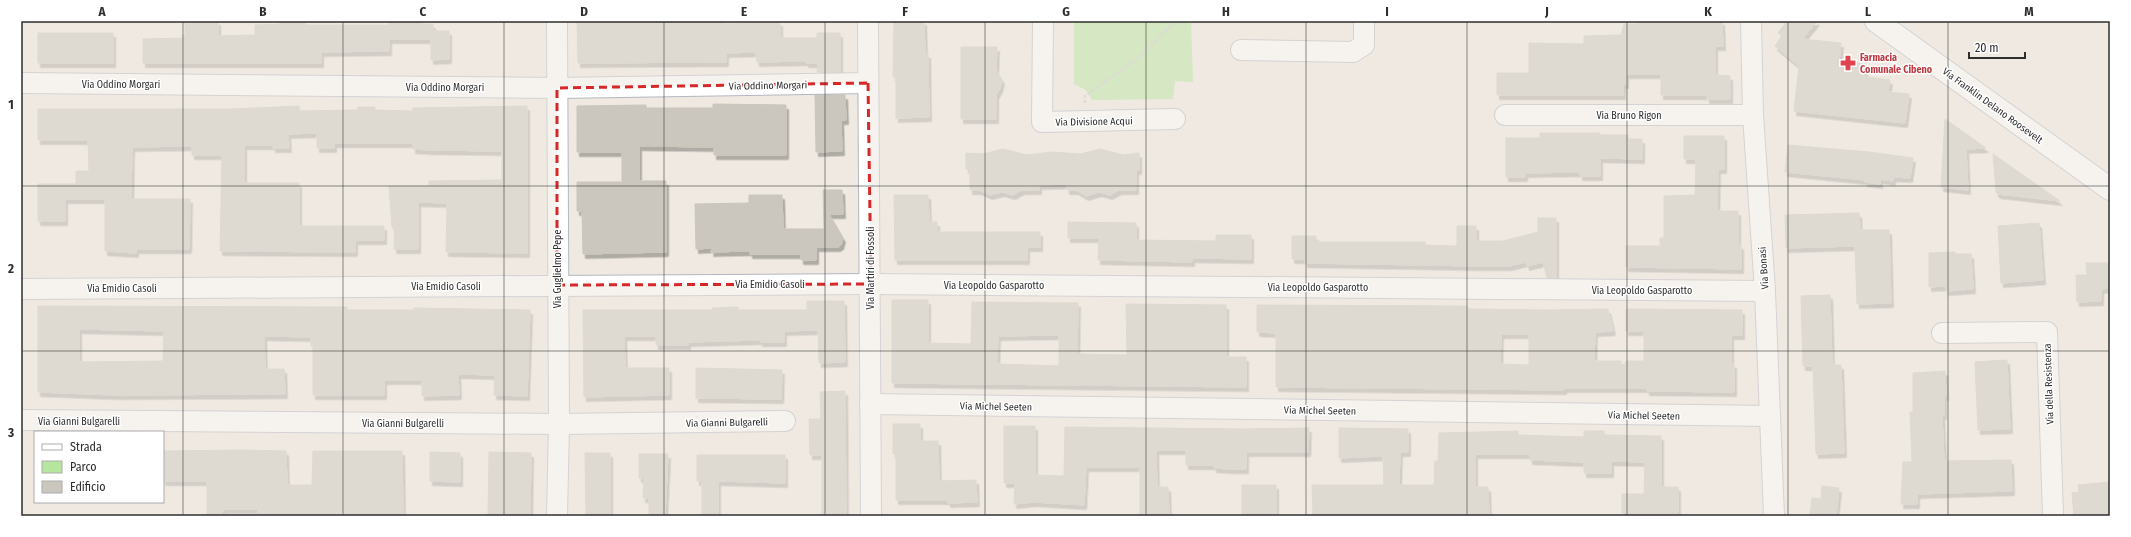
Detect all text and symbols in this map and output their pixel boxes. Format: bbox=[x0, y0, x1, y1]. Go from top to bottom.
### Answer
text: A bbox=[97, 4, 106, 19]
text: B bbox=[259, 4, 267, 19]
text: C bbox=[420, 4, 427, 19]
text: D bbox=[580, 4, 588, 19]
text: E bbox=[741, 4, 747, 19]
text: F bbox=[902, 4, 908, 19]
text: G bbox=[1062, 4, 1070, 19]
text: H bbox=[1222, 4, 1230, 19]
text: I bbox=[1385, 4, 1389, 19]
text: J bbox=[1544, 4, 1549, 19]
text: K bbox=[1704, 4, 1712, 19]
text: L bbox=[1865, 4, 1871, 19]
text: M bbox=[2024, 4, 2034, 19]
scale bar bbox=[1969, 34, 2025, 60]
text: 20 m bbox=[1975, 41, 1999, 55]
place label: Farmacia Comunale Cibeno bbox=[1860, 52, 1933, 76]
pharmacy icon: Farmacia Comunale Cibeno bbox=[1839, 54, 1857, 72]
street label: Via Franklin Delano Roosevelt bbox=[1940, 65, 2045, 147]
street label: Via Oddino Morgari bbox=[82, 79, 160, 91]
street label: Via Oddino Morgari bbox=[729, 79, 807, 93]
street label: Via Oddino Morgari bbox=[406, 82, 484, 94]
text: 1 bbox=[8, 97, 14, 112]
street label: Via Bruno Rigon bbox=[1597, 110, 1661, 122]
street label: Via Divisione Acqui bbox=[1055, 115, 1133, 129]
street label: Via Martiri di Fossoli bbox=[865, 227, 877, 309]
street label: Via Guglielmo Pepe bbox=[552, 230, 564, 308]
street label: Via Bonasi bbox=[1757, 246, 1771, 290]
text: 2 bbox=[7, 261, 14, 276]
street label: Via Emidio Casoli bbox=[735, 279, 805, 291]
street label: Via Leopoldo Gasparotto bbox=[944, 280, 1044, 292]
street label: Via Emidio Casoli bbox=[411, 281, 481, 293]
street label: Via Leopoldo Gasparotto bbox=[1268, 282, 1368, 294]
street label: Via Emidio Casoli bbox=[87, 283, 157, 295]
street label: Via Leopoldo Gasparotto bbox=[1592, 285, 1692, 297]
street label: Via della Resistenza bbox=[2042, 343, 2056, 425]
street label: Via Michel Seeten bbox=[960, 400, 1032, 414]
street label: Via Michel Seeten bbox=[1284, 404, 1356, 418]
street label: Via Michel Seeten bbox=[1608, 409, 1680, 423]
street label: Via Gianni Bulgarelli bbox=[38, 416, 120, 428]
street label: Via Gianni Bulgarelli bbox=[686, 416, 768, 430]
street label: Via Gianni Bulgarelli bbox=[362, 418, 444, 430]
text: 3 bbox=[7, 425, 14, 440]
legend bbox=[34, 431, 164, 503]
text: Strada bbox=[70, 440, 102, 454]
text: Parco bbox=[70, 460, 97, 474]
text: Edificio bbox=[70, 480, 106, 494]

